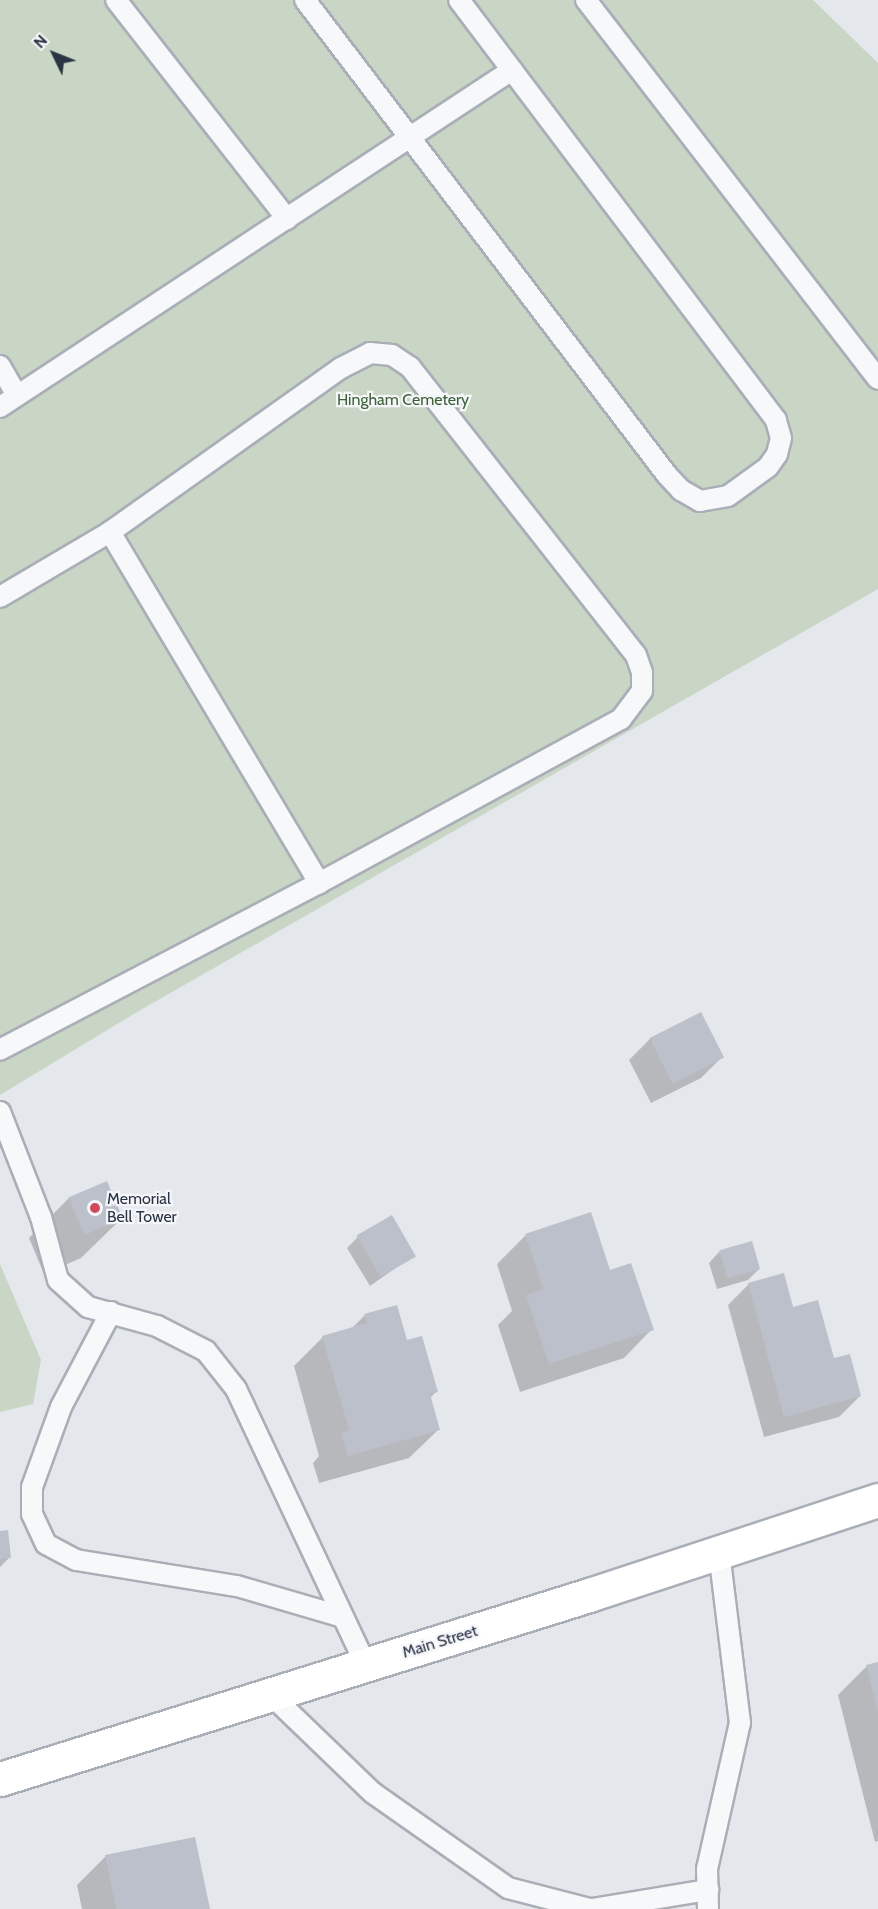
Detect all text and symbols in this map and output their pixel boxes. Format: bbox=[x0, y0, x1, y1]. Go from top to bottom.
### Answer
north arrow bbox=[24, 24, 84, 84]
text: N bbox=[30, 31, 51, 52]
park label: Hingham Cemetery bbox=[337, 390, 469, 410]
place label: Memorial Bell Tower bbox=[107, 1189, 177, 1227]
marker: Memorial Bell Tower bbox=[88, 1201, 102, 1215]
street label: Main Street bbox=[400, 1621, 480, 1663]

